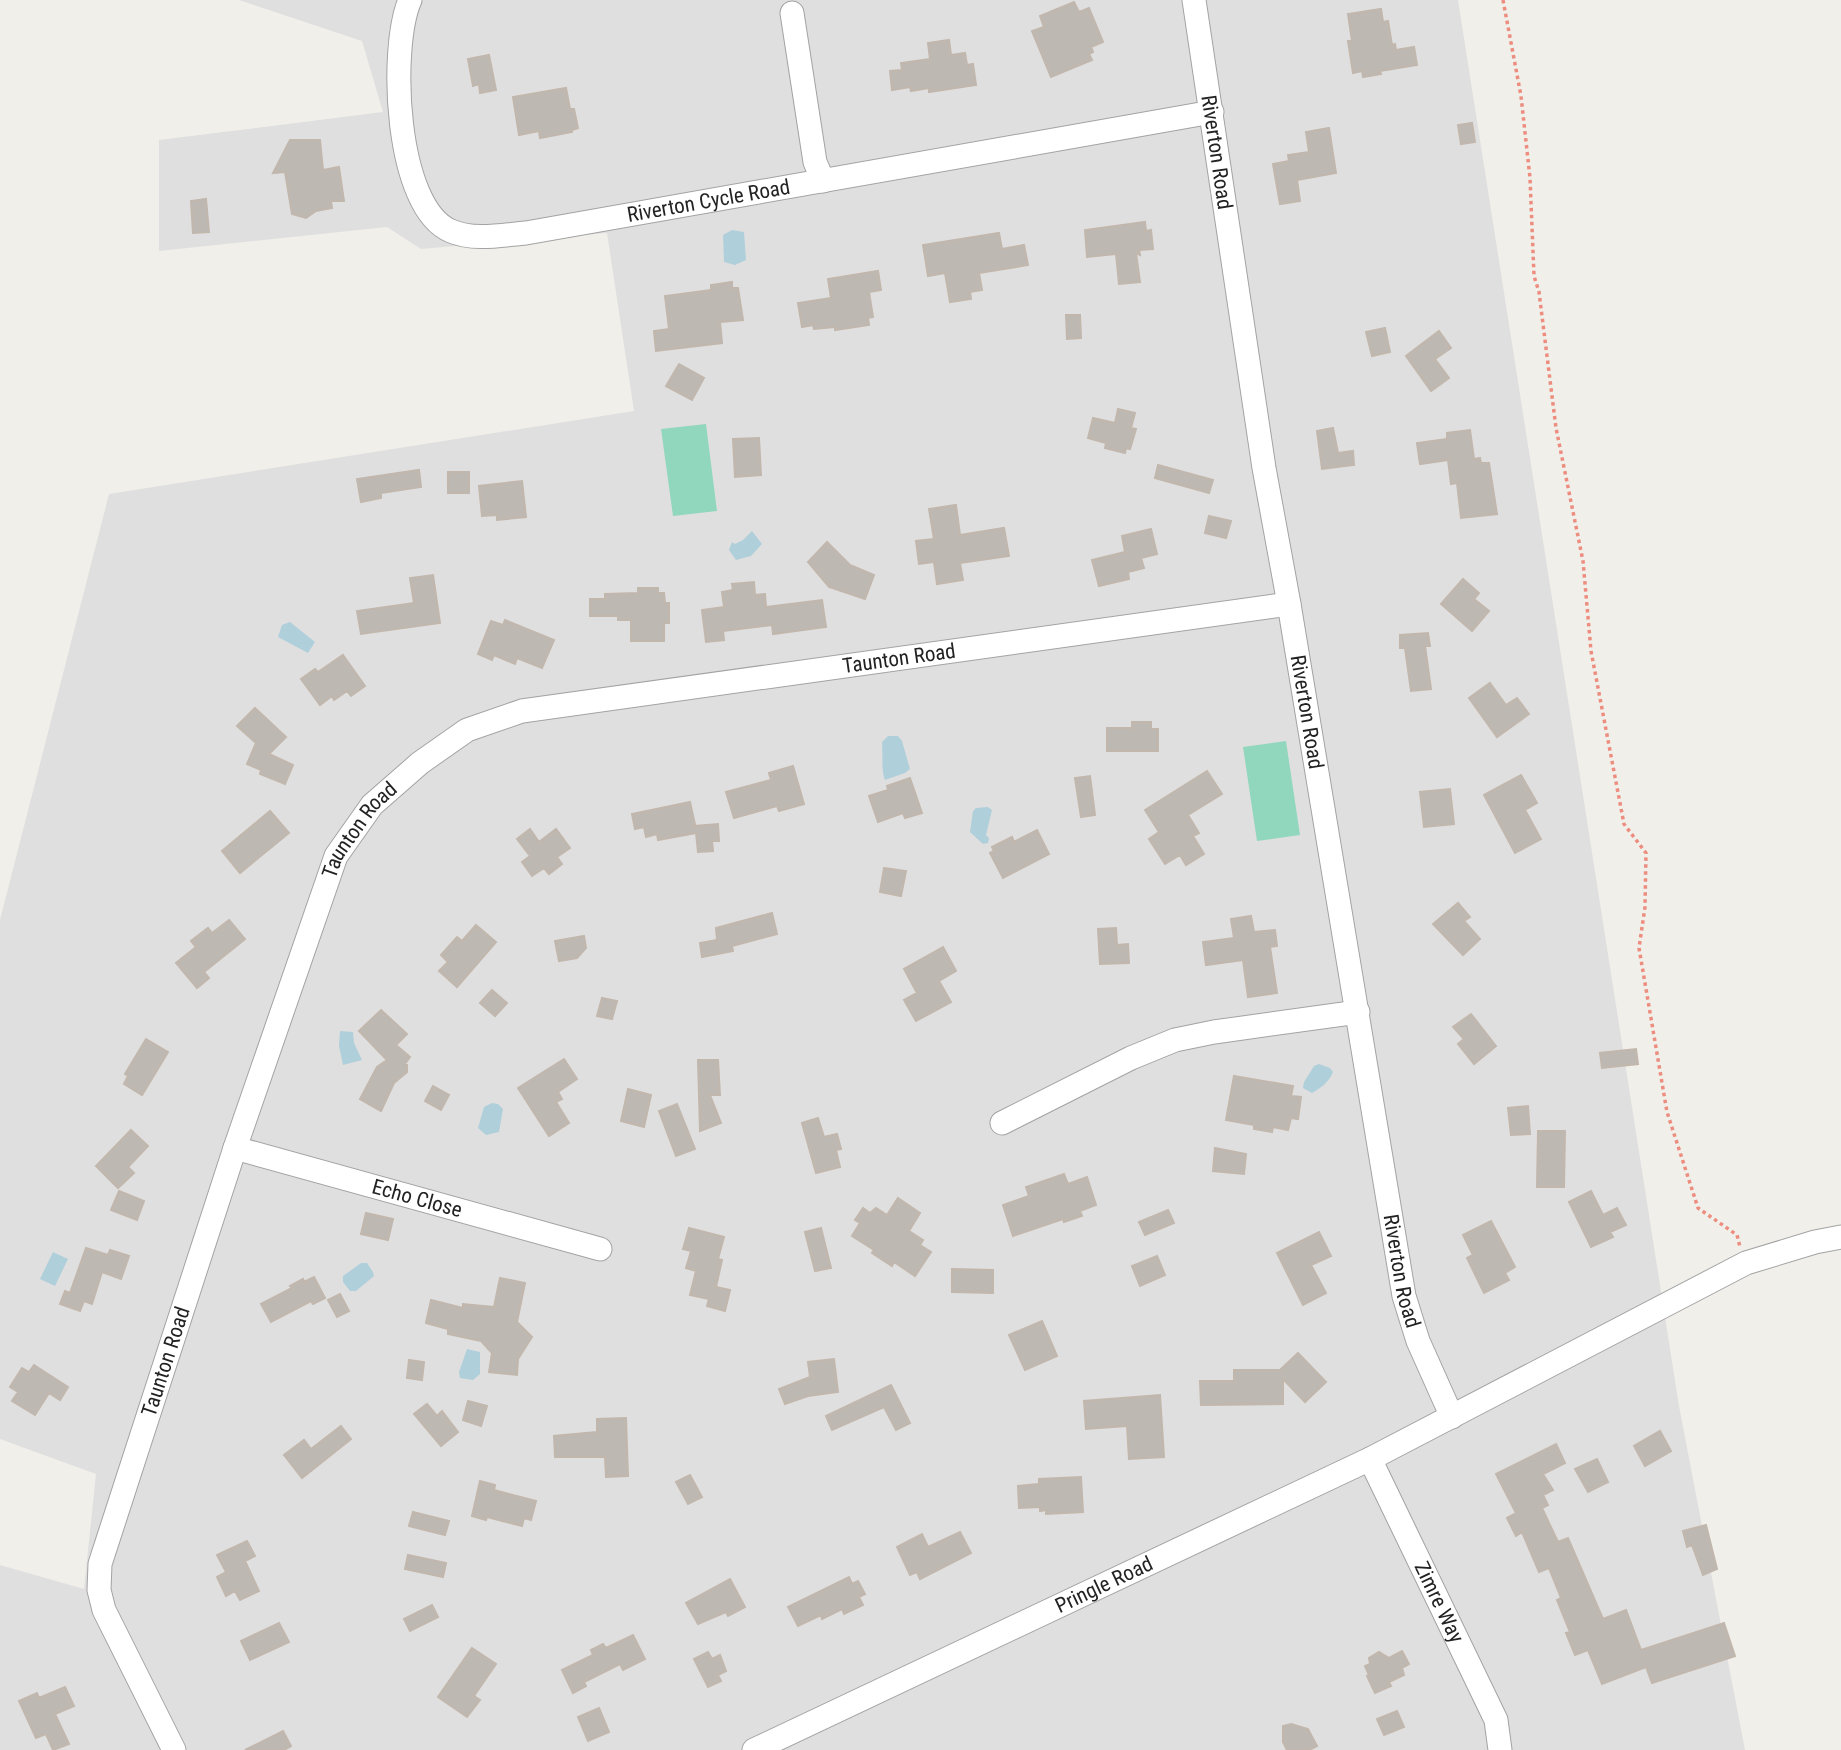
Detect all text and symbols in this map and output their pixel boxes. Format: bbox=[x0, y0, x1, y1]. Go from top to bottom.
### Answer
street label: Riverton Road bbox=[1196, 93, 1237, 211]
street label: Riverton Cycle Road bbox=[625, 175, 792, 227]
street label: Taunton Road bbox=[841, 639, 957, 678]
street label: Riverton Road bbox=[1286, 653, 1328, 771]
street label: Taunton Road bbox=[317, 777, 402, 881]
street label: Echo Close bbox=[370, 1175, 465, 1222]
street label: Riverton Road bbox=[1379, 1212, 1425, 1331]
street label: Taunton Road bbox=[137, 1304, 195, 1419]
street label: Pringle Road bbox=[1051, 1551, 1157, 1618]
street label: Zimre Way bbox=[1409, 1558, 1469, 1647]

